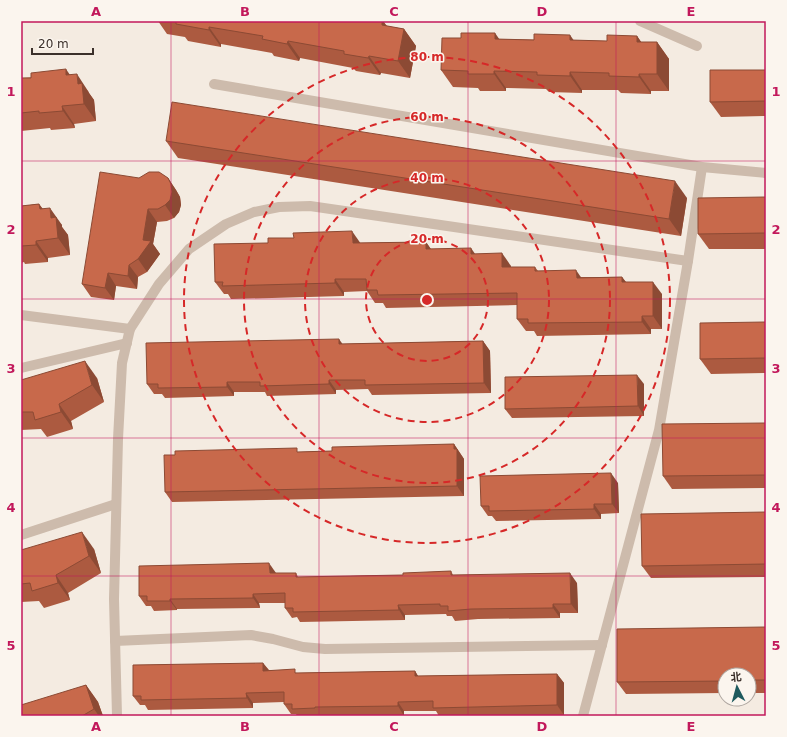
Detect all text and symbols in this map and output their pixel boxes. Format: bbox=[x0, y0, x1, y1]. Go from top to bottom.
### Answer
text: A bbox=[91, 4, 101, 19]
text: B bbox=[240, 4, 250, 19]
text: C bbox=[389, 4, 399, 19]
text: D bbox=[537, 4, 548, 19]
text: E bbox=[687, 4, 695, 19]
scale bar bbox=[32, 30, 93, 56]
text: 20 m bbox=[38, 37, 69, 51]
text: 80 m bbox=[410, 50, 444, 64]
text: 1 bbox=[6, 84, 16, 99]
text: 1 bbox=[771, 84, 781, 99]
text: 60 m bbox=[410, 110, 444, 124]
text: 40 m bbox=[410, 171, 444, 185]
text: 2 bbox=[6, 222, 16, 237]
text: 2 bbox=[771, 222, 781, 237]
text: 20 m bbox=[410, 232, 444, 246]
centre of rings bbox=[420, 293, 434, 307]
text: 3 bbox=[6, 361, 16, 376]
text: 3 bbox=[771, 361, 781, 376]
text: 4 bbox=[6, 500, 16, 515]
text: 4 bbox=[771, 500, 781, 515]
text: 5 bbox=[6, 638, 16, 653]
text: 5 bbox=[771, 638, 781, 653]
north arrow bbox=[717, 667, 757, 707]
text: 北 bbox=[730, 671, 742, 685]
text: A bbox=[91, 719, 101, 734]
text: B bbox=[240, 719, 250, 734]
text: C bbox=[389, 719, 399, 734]
text: D bbox=[537, 719, 548, 734]
text: E bbox=[687, 719, 695, 734]

